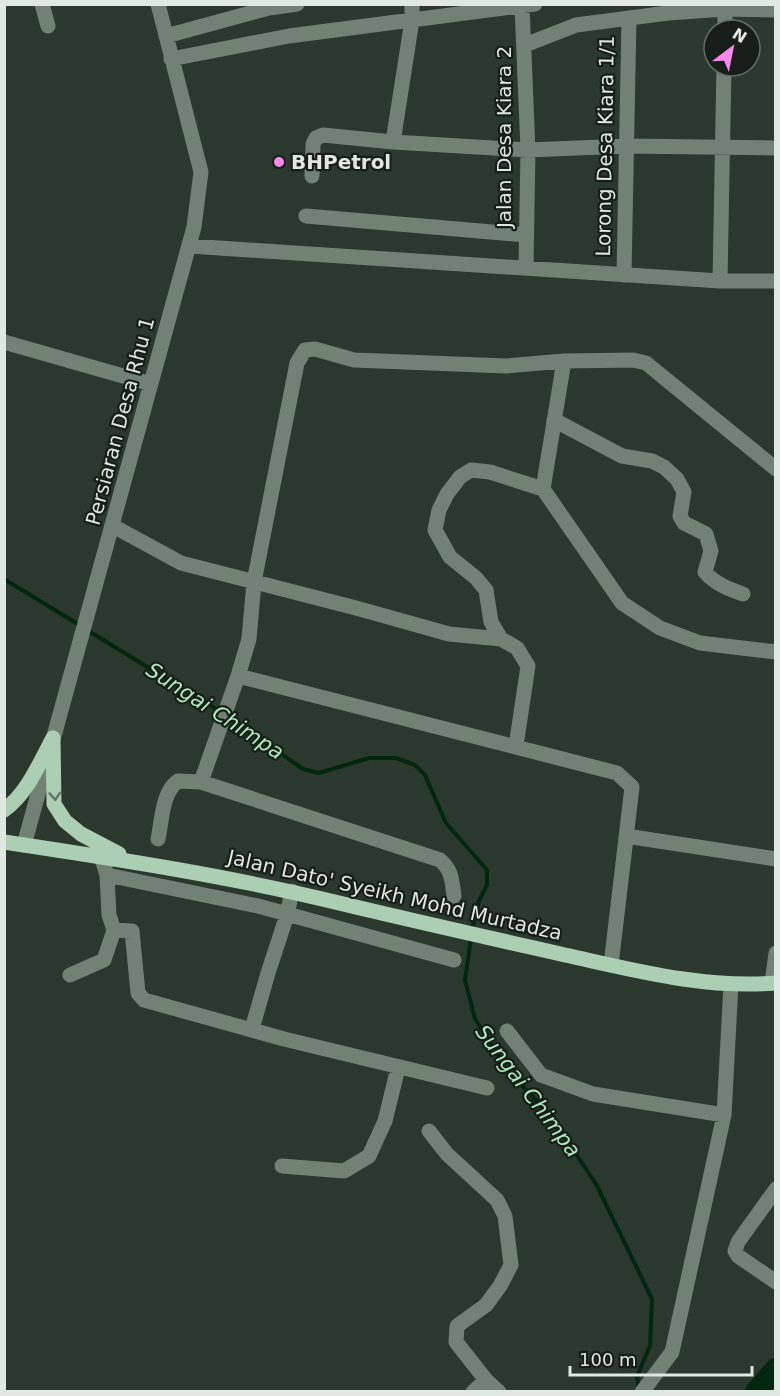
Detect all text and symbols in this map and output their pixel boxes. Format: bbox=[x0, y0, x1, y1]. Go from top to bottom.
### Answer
north arrow bbox=[702, 18, 762, 78]
text: N bbox=[729, 24, 750, 47]
street label: Lorong Desa Kiara 1/1 bbox=[591, 35, 619, 257]
street label: Jalan Desa Kiara 2 bbox=[492, 46, 516, 230]
place label: BHPetrol bbox=[291, 150, 391, 174]
marker: BHPetrol bbox=[272, 155, 286, 169]
street label: Persiaran Desa Rhu 1 bbox=[81, 314, 159, 528]
water label: Sungai Chimpa bbox=[142, 658, 288, 764]
one-way arrow bbox=[48, 792, 61, 801]
street label: Jalan Dato' Syeikh Mohd Murtadza bbox=[223, 844, 565, 945]
water label: Sungai Chimpa bbox=[471, 1020, 585, 1162]
scale bar bbox=[570, 1339, 752, 1377]
text: 100 m bbox=[579, 1349, 637, 1370]

